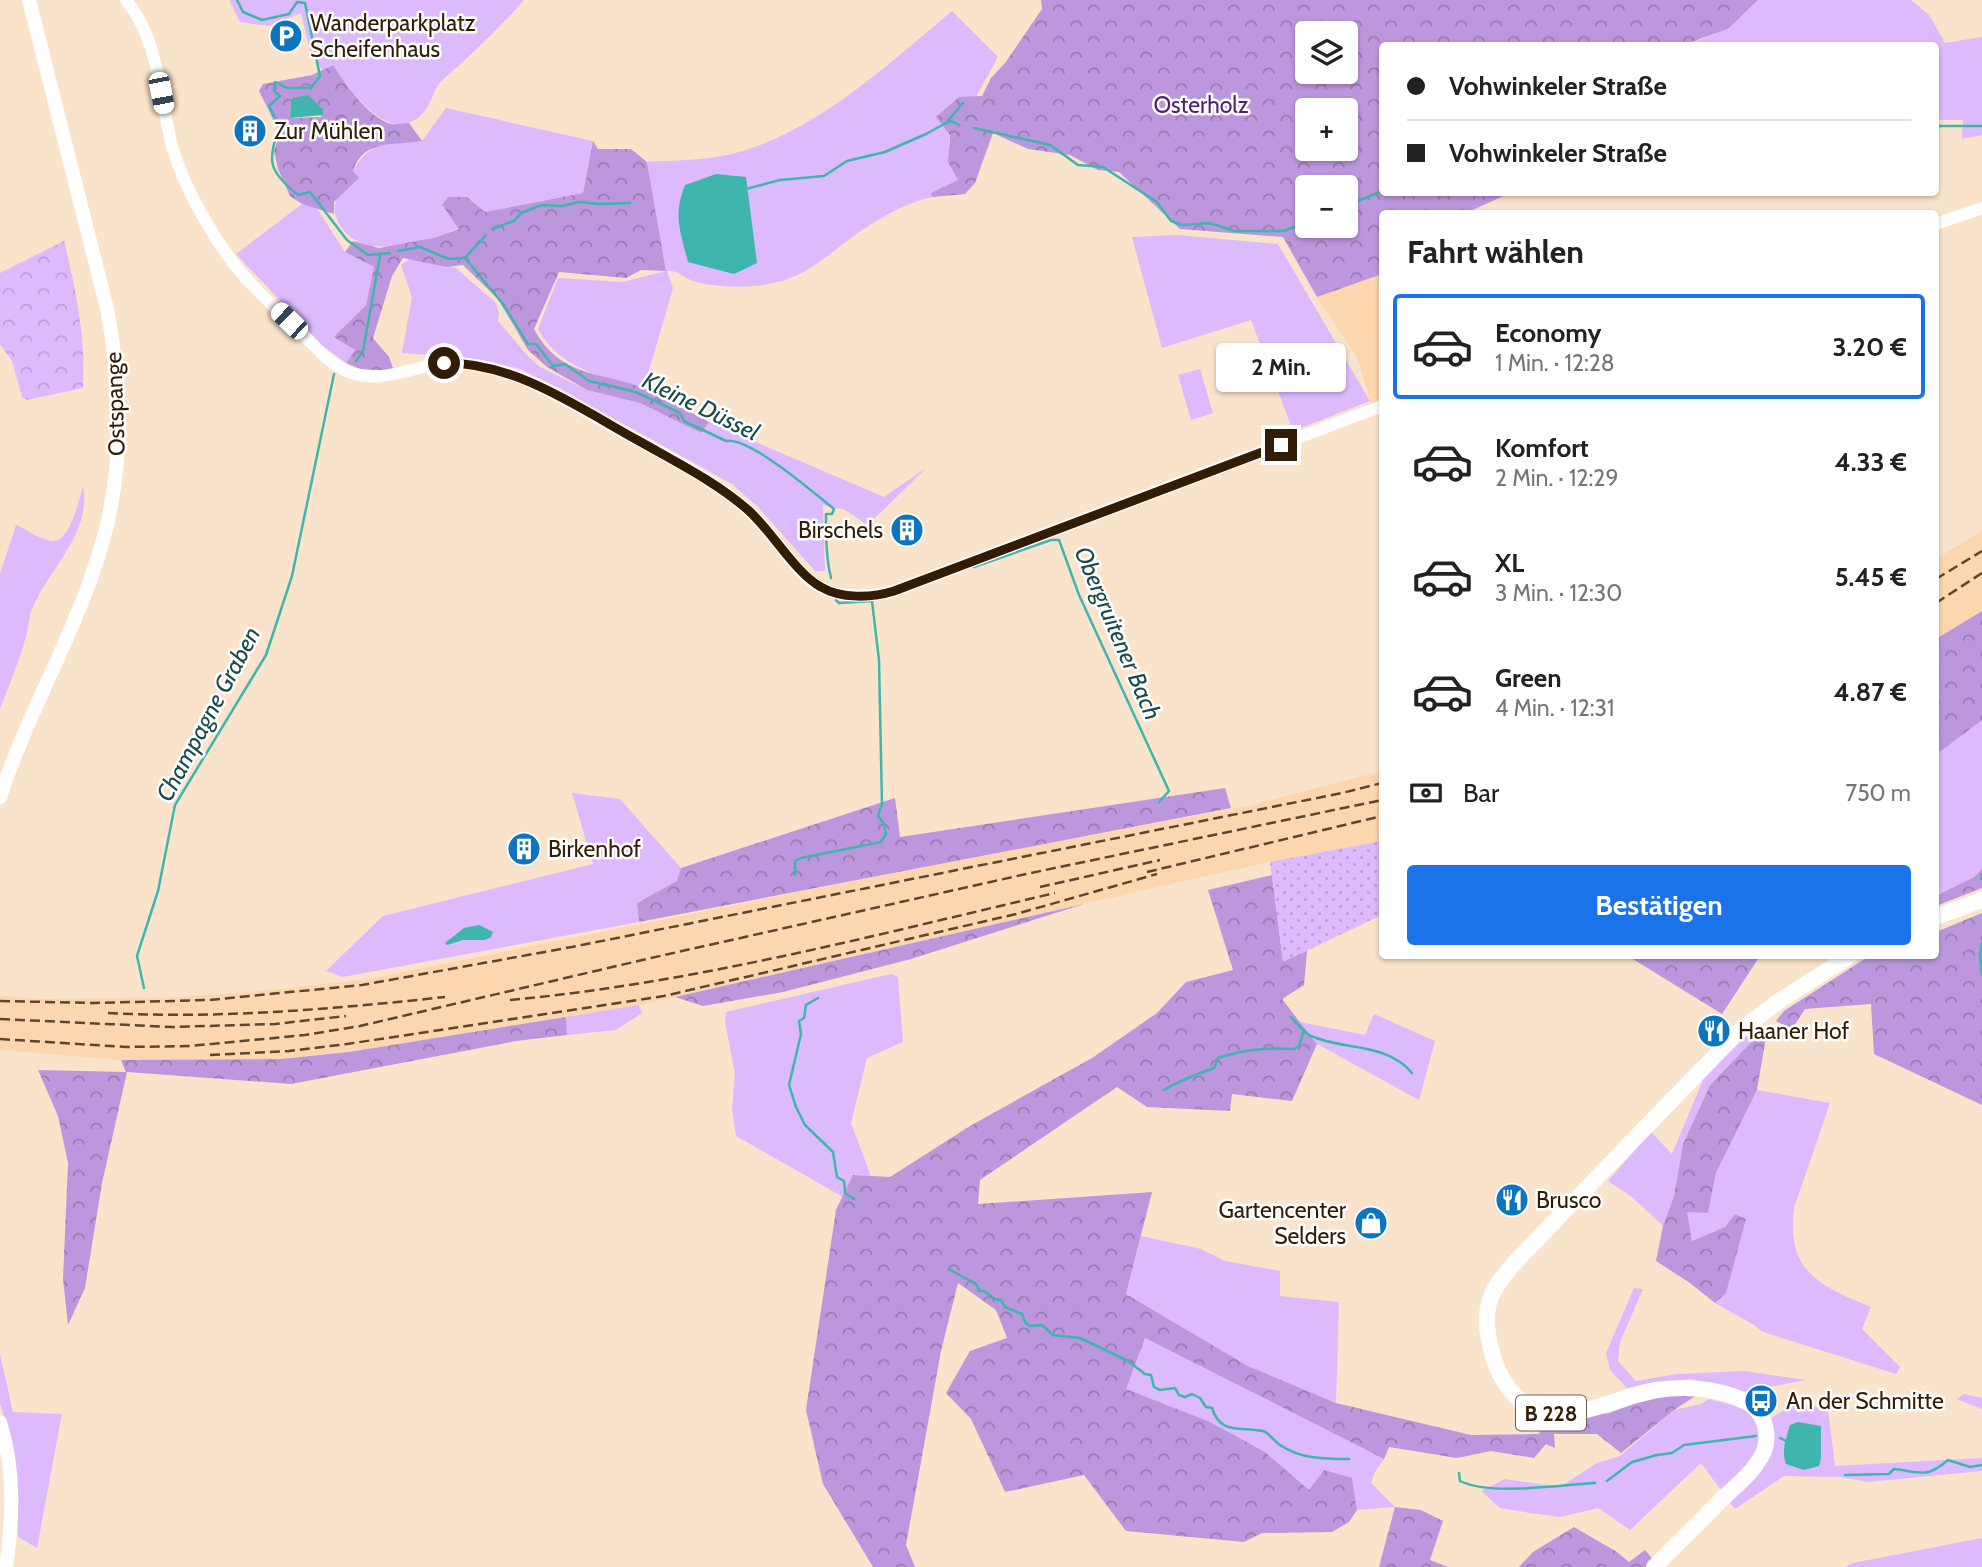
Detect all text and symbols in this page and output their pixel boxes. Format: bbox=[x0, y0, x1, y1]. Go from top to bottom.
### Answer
place label: Wanderparkplatz Scheifenhaus bbox=[310, 9, 476, 63]
parking icon: Wanderparkplatz Scheifenhaus bbox=[267, 17, 305, 55]
map controls bbox=[1295, 21, 1358, 238]
button: layers bbox=[1295, 21, 1358, 84]
car bbox=[147, 70, 176, 116]
text: Vohwinkeler Straße bbox=[1449, 70, 1667, 102]
park label: Osterholz bbox=[1153, 91, 1249, 119]
button: + bbox=[1295, 98, 1358, 161]
building icon: Zur Mühlen bbox=[231, 112, 269, 150]
place label: Zur Mühlen bbox=[274, 117, 383, 145]
text: Vohwinkeler Straße bbox=[1449, 137, 1667, 169]
button: − bbox=[1295, 175, 1358, 238]
text: Fahrt wählen bbox=[1407, 232, 1584, 271]
car bbox=[267, 299, 312, 343]
icon: car bbox=[1411, 315, 1474, 378]
text: Economy bbox=[1495, 317, 1601, 349]
text: 3.20 € bbox=[1833, 331, 1907, 363]
callout: 2 Min. bbox=[1216, 344, 1346, 392]
route start bbox=[428, 347, 460, 379]
text: 1 Min. · 12:28 bbox=[1495, 349, 1615, 377]
street label: Ostspange bbox=[99, 351, 131, 457]
text: 2 Min. bbox=[1251, 353, 1311, 381]
water label: Kleine Düssel bbox=[638, 365, 764, 447]
route end bbox=[1265, 429, 1297, 461]
icon: car bbox=[1411, 430, 1474, 493]
text: Komfort bbox=[1495, 432, 1589, 464]
text: 4.33 € bbox=[1835, 446, 1907, 478]
text: 2 Min. · 12:29 bbox=[1495, 464, 1618, 492]
building icon: Birschels bbox=[888, 511, 926, 549]
place label: Birschels bbox=[798, 516, 883, 544]
water label: Obergruitener Bach bbox=[1068, 542, 1168, 724]
icon: car bbox=[1411, 545, 1474, 608]
text: XL bbox=[1495, 547, 1524, 579]
text: 5.45 € bbox=[1835, 561, 1907, 593]
text: 3 Min. · 12:30 bbox=[1495, 579, 1622, 607]
water label: Champagne Graben bbox=[150, 622, 266, 806]
icon: car bbox=[1411, 660, 1474, 723]
text: Green bbox=[1495, 662, 1562, 694]
text: 4.87 € bbox=[1834, 676, 1907, 708]
text: 4 Min. · 12:31 bbox=[1495, 694, 1615, 722]
icon: cash bbox=[1407, 774, 1445, 812]
text: Bar bbox=[1463, 777, 1499, 809]
text: 750 m bbox=[1846, 779, 1911, 807]
building icon: Birkenhof bbox=[505, 830, 543, 868]
place label: Birkenhof bbox=[548, 835, 641, 863]
button: Bestätigen bbox=[1407, 865, 1911, 945]
restaurant icon: Haaner Hof bbox=[1695, 1012, 1733, 1050]
place label: Haaner Hof bbox=[1738, 1017, 1850, 1045]
restaurant icon: Brusco bbox=[1493, 1181, 1531, 1219]
place label: Brusco bbox=[1536, 1186, 1601, 1214]
place label: Gartencenter Selders bbox=[1219, 1196, 1347, 1250]
shop icon: Gartencenter Selders bbox=[1352, 1204, 1390, 1242]
bus stop icon: An der Schmitte bbox=[1742, 1382, 1780, 1420]
place label: An der Schmitte bbox=[1786, 1387, 1944, 1415]
road number: B 228 bbox=[1516, 1396, 1586, 1430]

